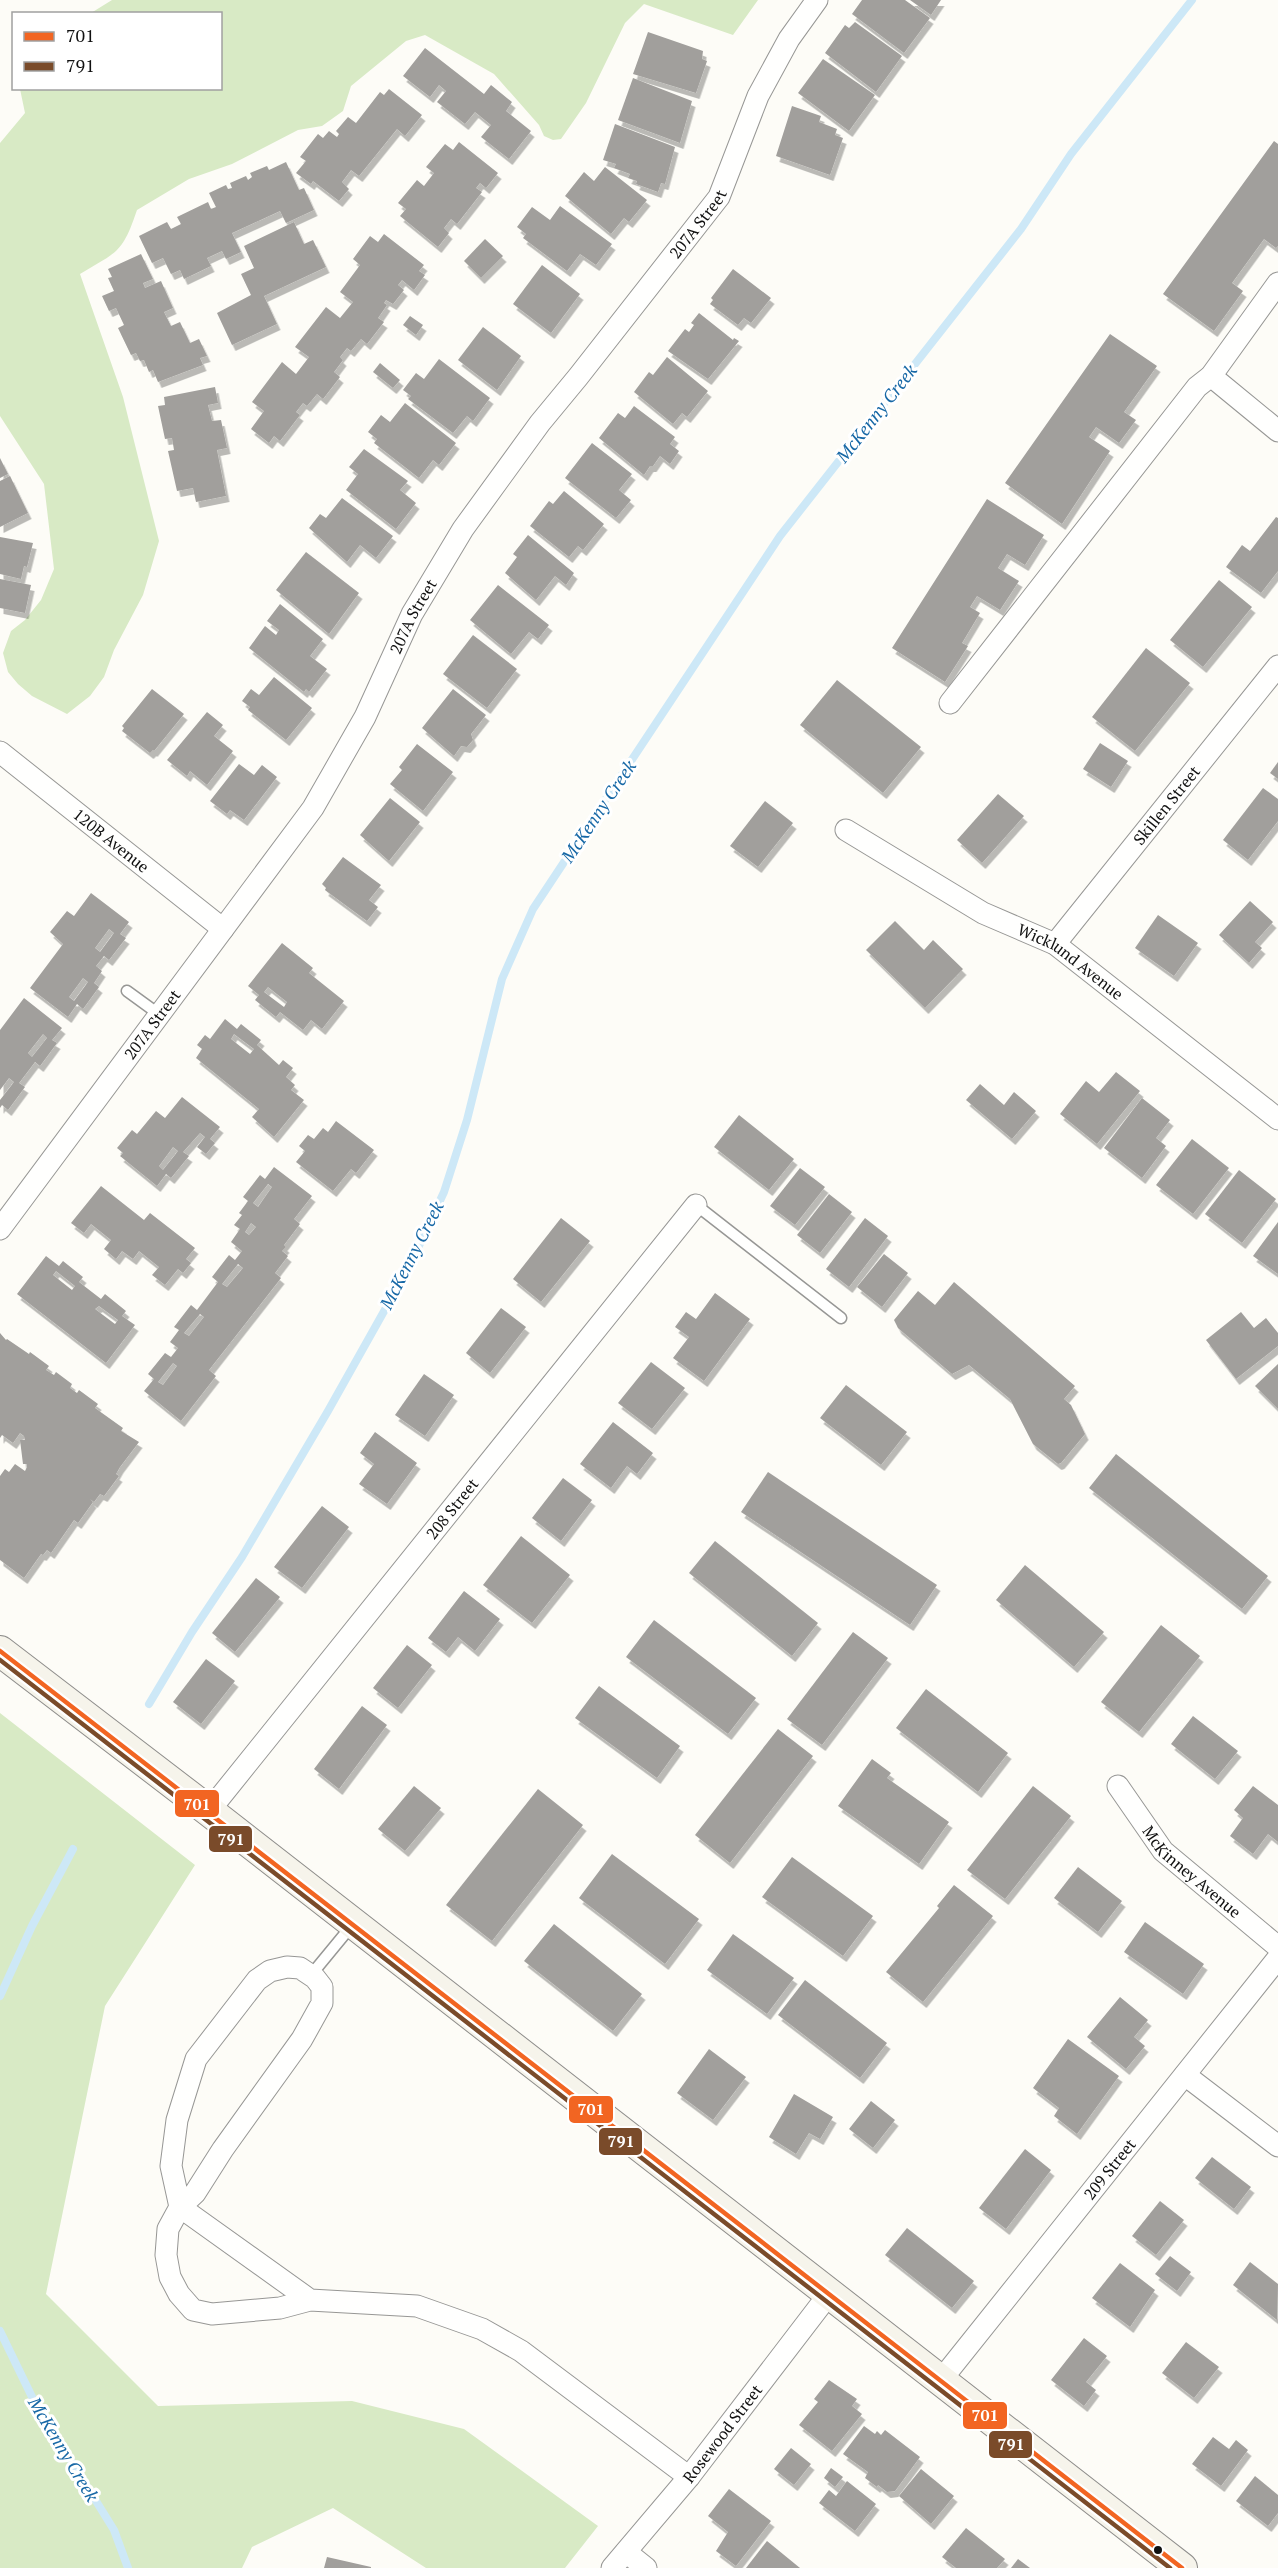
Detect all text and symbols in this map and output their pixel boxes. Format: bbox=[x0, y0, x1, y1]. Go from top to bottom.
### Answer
legend bbox=[12, 12, 222, 90]
text: 701 bbox=[66, 23, 95, 47]
text: 791 bbox=[66, 53, 95, 77]
street label: 207A Street bbox=[664, 187, 732, 263]
water label: McKenny Creek bbox=[830, 359, 922, 468]
street label: 207A Street bbox=[384, 575, 442, 657]
water label: McKenny Creek bbox=[554, 755, 641, 868]
street label: Skillen Street bbox=[1128, 761, 1205, 849]
street label: 120B Avenue bbox=[69, 803, 154, 877]
street label: Wicklund Avenue bbox=[1014, 918, 1128, 1005]
street label: 207A Street bbox=[119, 985, 185, 1064]
water label: McKenny Creek bbox=[373, 1197, 449, 1314]
street label: 208 Street bbox=[421, 1473, 483, 1544]
line badge: 701 bbox=[174, 1789, 220, 1818]
text: 701 bbox=[183, 1793, 211, 1815]
street label: McKinney Avenue bbox=[1138, 1821, 1246, 1923]
line badge: 791 bbox=[208, 1825, 253, 1853]
text: 791 bbox=[217, 1828, 245, 1850]
line badge: 701 bbox=[568, 2095, 614, 2124]
text: 701 bbox=[577, 2098, 605, 2120]
line badge: 791 bbox=[598, 2127, 643, 2156]
text: 791 bbox=[607, 2130, 635, 2152]
street label: 209 Street bbox=[1078, 2134, 1141, 2204]
street label: Rosewood Street bbox=[678, 2380, 767, 2487]
water label: McKenny Creek bbox=[23, 2391, 105, 2506]
line badge: 701 bbox=[962, 2401, 1008, 2430]
text: 701 bbox=[971, 2404, 999, 2426]
line badge: 791 bbox=[988, 2430, 1033, 2459]
text: 791 bbox=[997, 2433, 1025, 2455]
unlabelled marker bbox=[1152, 2544, 1164, 2556]

